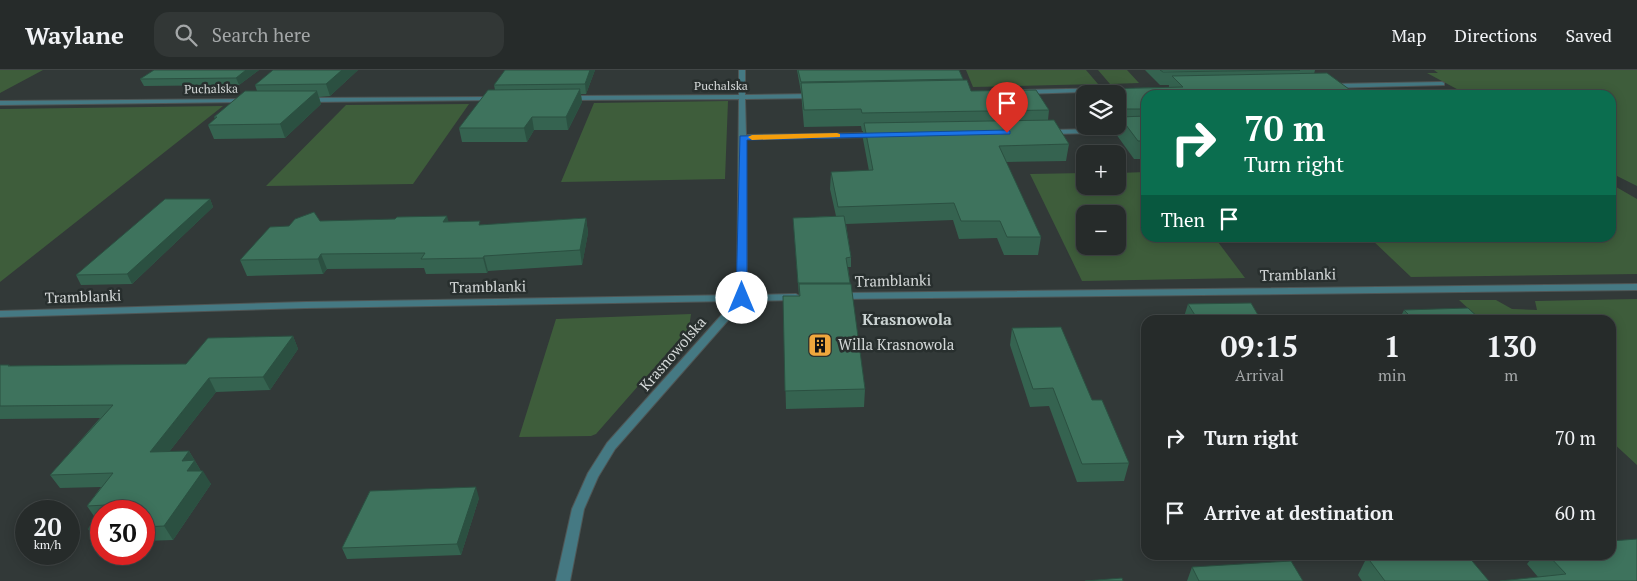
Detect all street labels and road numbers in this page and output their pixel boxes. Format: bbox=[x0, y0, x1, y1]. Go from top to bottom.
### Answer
street label: Puchalska bbox=[694, 78, 748, 93]
street label: Puchalska bbox=[184, 81, 238, 96]
street label: Tramblanki bbox=[1260, 263, 1336, 285]
street label: Tramblanki bbox=[855, 269, 931, 291]
street label: Tramblanki bbox=[450, 275, 526, 297]
street label: Tramblanki bbox=[44, 285, 122, 307]
street label: Krasnowolska bbox=[635, 312, 710, 395]

